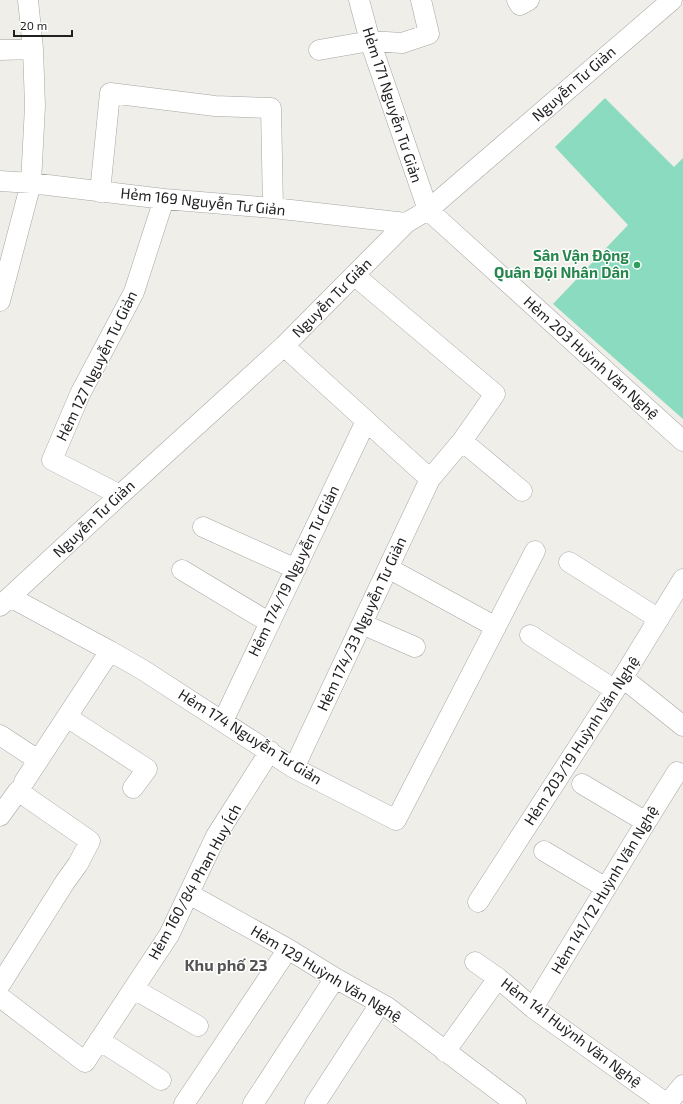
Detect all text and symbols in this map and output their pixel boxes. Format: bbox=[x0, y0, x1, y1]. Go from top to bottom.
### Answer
scale bar bbox=[14, 12, 72, 38]
text: 20 m bbox=[20, 18, 47, 32]
street label: Hẻm 171 Nguyễn Tư Giản bbox=[359, 25, 427, 185]
street label: Nguyễn Tư Giản bbox=[528, 42, 619, 124]
street label: Hẻm 169 Nguyễn Tư Giản bbox=[120, 183, 287, 219]
place label: Sân Vận Động Quân Đội Nhân Dân bbox=[494, 246, 629, 282]
street label: Nguyễn Tư Giản bbox=[288, 254, 375, 341]
marker: Sân Vận Động Quân Đội Nhân Dân bbox=[632, 260, 642, 270]
street label: Hẻm 127 Nguyễn Tư Giản bbox=[52, 288, 140, 444]
street label: Hẻm 203 Huỳnh Văn Nghệ bbox=[520, 292, 663, 423]
street label: Nguyễn Tư Giản bbox=[49, 476, 138, 561]
street label: Hẻm 174/19 Nguyễn Tư Giản bbox=[244, 482, 342, 659]
street label: Hẻm 174/33 Nguyễn Tư Giản bbox=[313, 534, 409, 714]
street label: Hẻm 203/19 Huỳnh Văn Nghệ bbox=[520, 653, 643, 828]
street label: Hẻm 174 Nguyễn Tư Giản bbox=[176, 685, 326, 788]
street label: Hẻm 160/84 Phan Huy Ích bbox=[144, 801, 244, 962]
street label: Hẻm 141/12 Huỳnh Văn Nghệ bbox=[547, 802, 662, 977]
street label: Hẻm 129 Huỳnh Văn Nghệ bbox=[248, 921, 405, 1025]
district label: Khu phố 23 bbox=[184, 955, 268, 974]
street label: Hẻm 141 Huỳnh Văn Nghệ bbox=[498, 974, 645, 1091]

